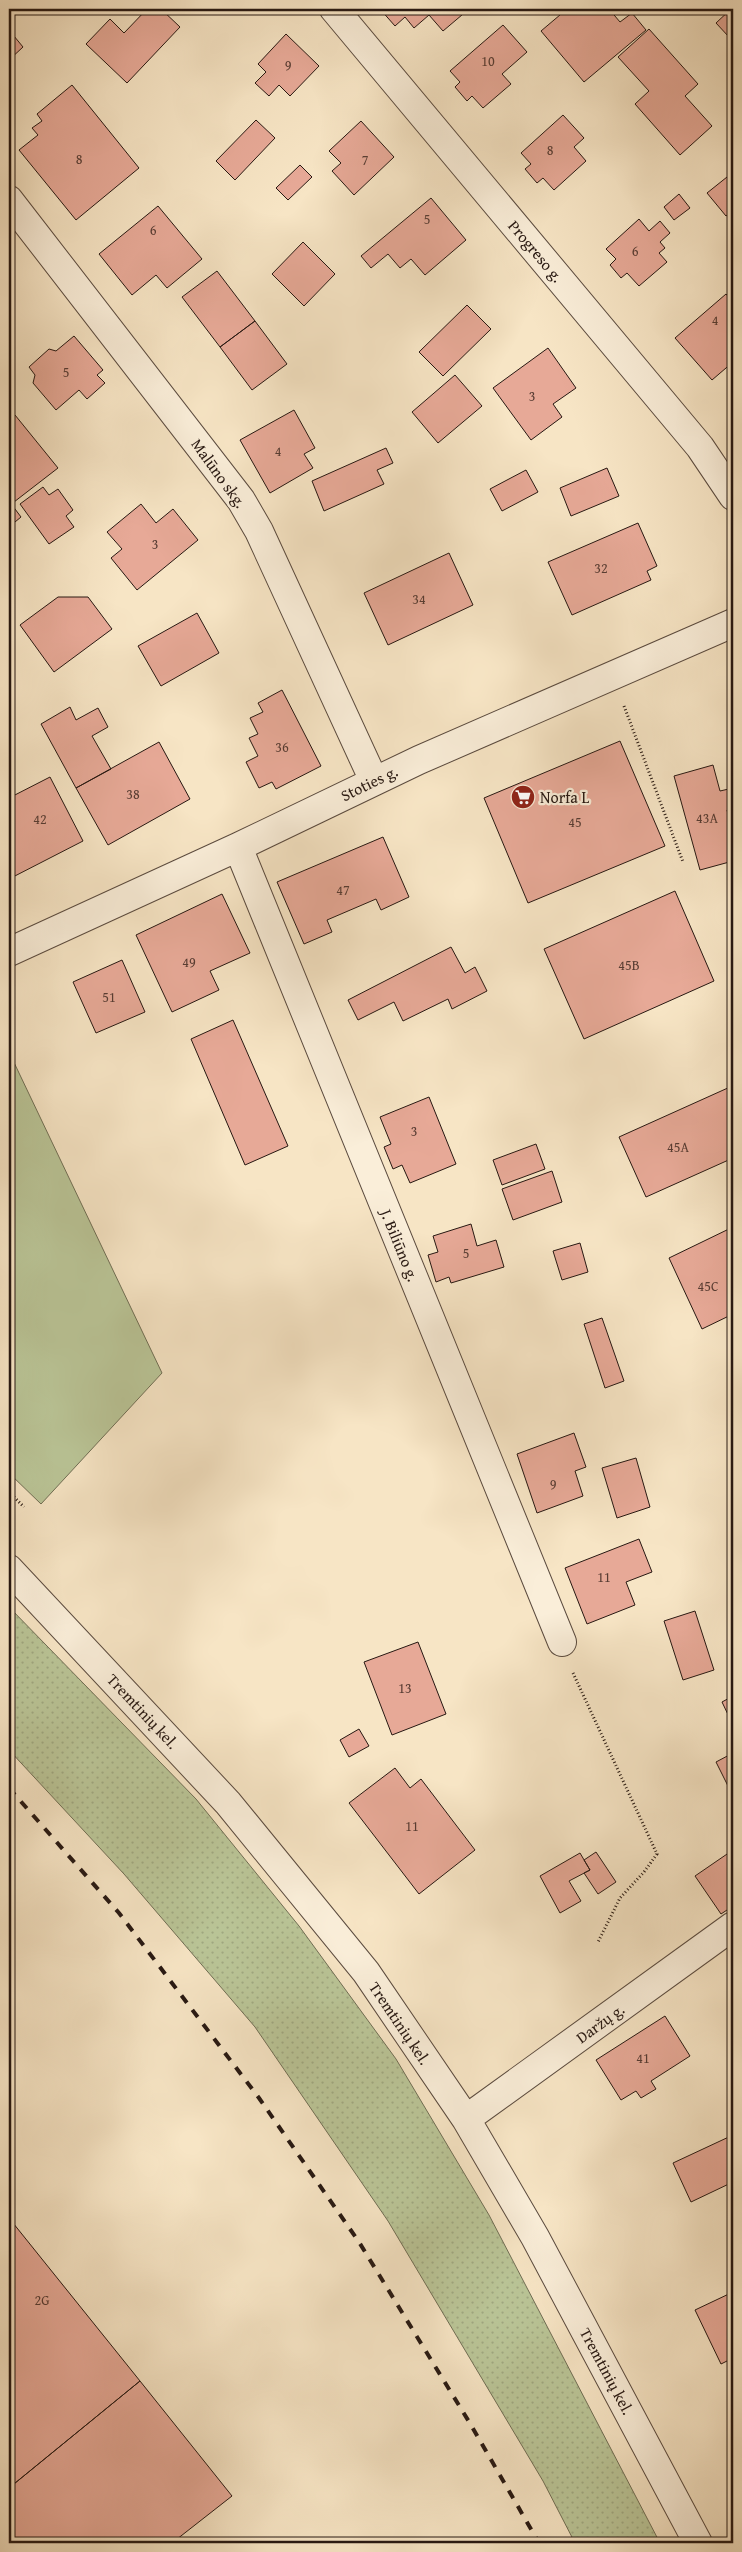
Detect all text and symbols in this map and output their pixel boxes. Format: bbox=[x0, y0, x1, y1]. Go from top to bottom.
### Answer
house number: 10 bbox=[481, 51, 495, 71]
house number: 9 bbox=[285, 55, 292, 75]
house number: 8 bbox=[547, 140, 554, 160]
house number: 8 bbox=[76, 149, 83, 169]
house number: 7 bbox=[362, 150, 369, 170]
house number: 5 bbox=[424, 209, 430, 229]
street label: Progreso g. bbox=[503, 215, 569, 287]
house number: 6 bbox=[150, 220, 157, 240]
house number: 6 bbox=[632, 241, 639, 261]
house number: 4 bbox=[712, 310, 719, 330]
house number: 5 bbox=[63, 362, 69, 382]
house number: 3 bbox=[529, 386, 535, 406]
street label: Malūno skg. bbox=[186, 433, 253, 513]
house number: 4 bbox=[275, 441, 282, 461]
house number: 3 bbox=[152, 534, 158, 554]
house number: 32 bbox=[594, 558, 608, 578]
house number: 34 bbox=[412, 589, 426, 609]
house number: 36 bbox=[275, 737, 289, 757]
street label: Stoties g. bbox=[336, 759, 402, 807]
house number: 38 bbox=[126, 784, 140, 804]
supermarket icon: Norfa L bbox=[510, 784, 536, 810]
place label: Norfa L bbox=[540, 785, 589, 809]
house number: 43A bbox=[696, 808, 718, 828]
house number: 42 bbox=[33, 809, 47, 829]
house number: 45 bbox=[568, 812, 582, 832]
house number: 47 bbox=[336, 880, 350, 900]
house number: 49 bbox=[182, 952, 196, 972]
house number: 45B bbox=[618, 955, 640, 975]
house number: 51 bbox=[102, 987, 116, 1007]
house number: 3 bbox=[411, 1121, 417, 1141]
house number: 45A bbox=[667, 1137, 689, 1157]
street label: J. Biliūno g. bbox=[374, 1203, 425, 1285]
house number: 5 bbox=[463, 1243, 469, 1263]
house number: 45C bbox=[697, 1276, 719, 1296]
house number: 9 bbox=[550, 1474, 557, 1494]
house number: 11 bbox=[597, 1567, 611, 1587]
street label: Tremtinių kel. bbox=[102, 1668, 184, 1754]
house number: 13 bbox=[398, 1678, 412, 1698]
house number: 11 bbox=[405, 1816, 419, 1836]
street label: Tremtinių kel. bbox=[363, 1977, 437, 2069]
street label: Daržų g. bbox=[571, 1997, 629, 2049]
house number: 41 bbox=[636, 2048, 650, 2068]
house number: 2G bbox=[35, 2290, 50, 2310]
street label: Tremtinių kel. bbox=[574, 2323, 640, 2419]

